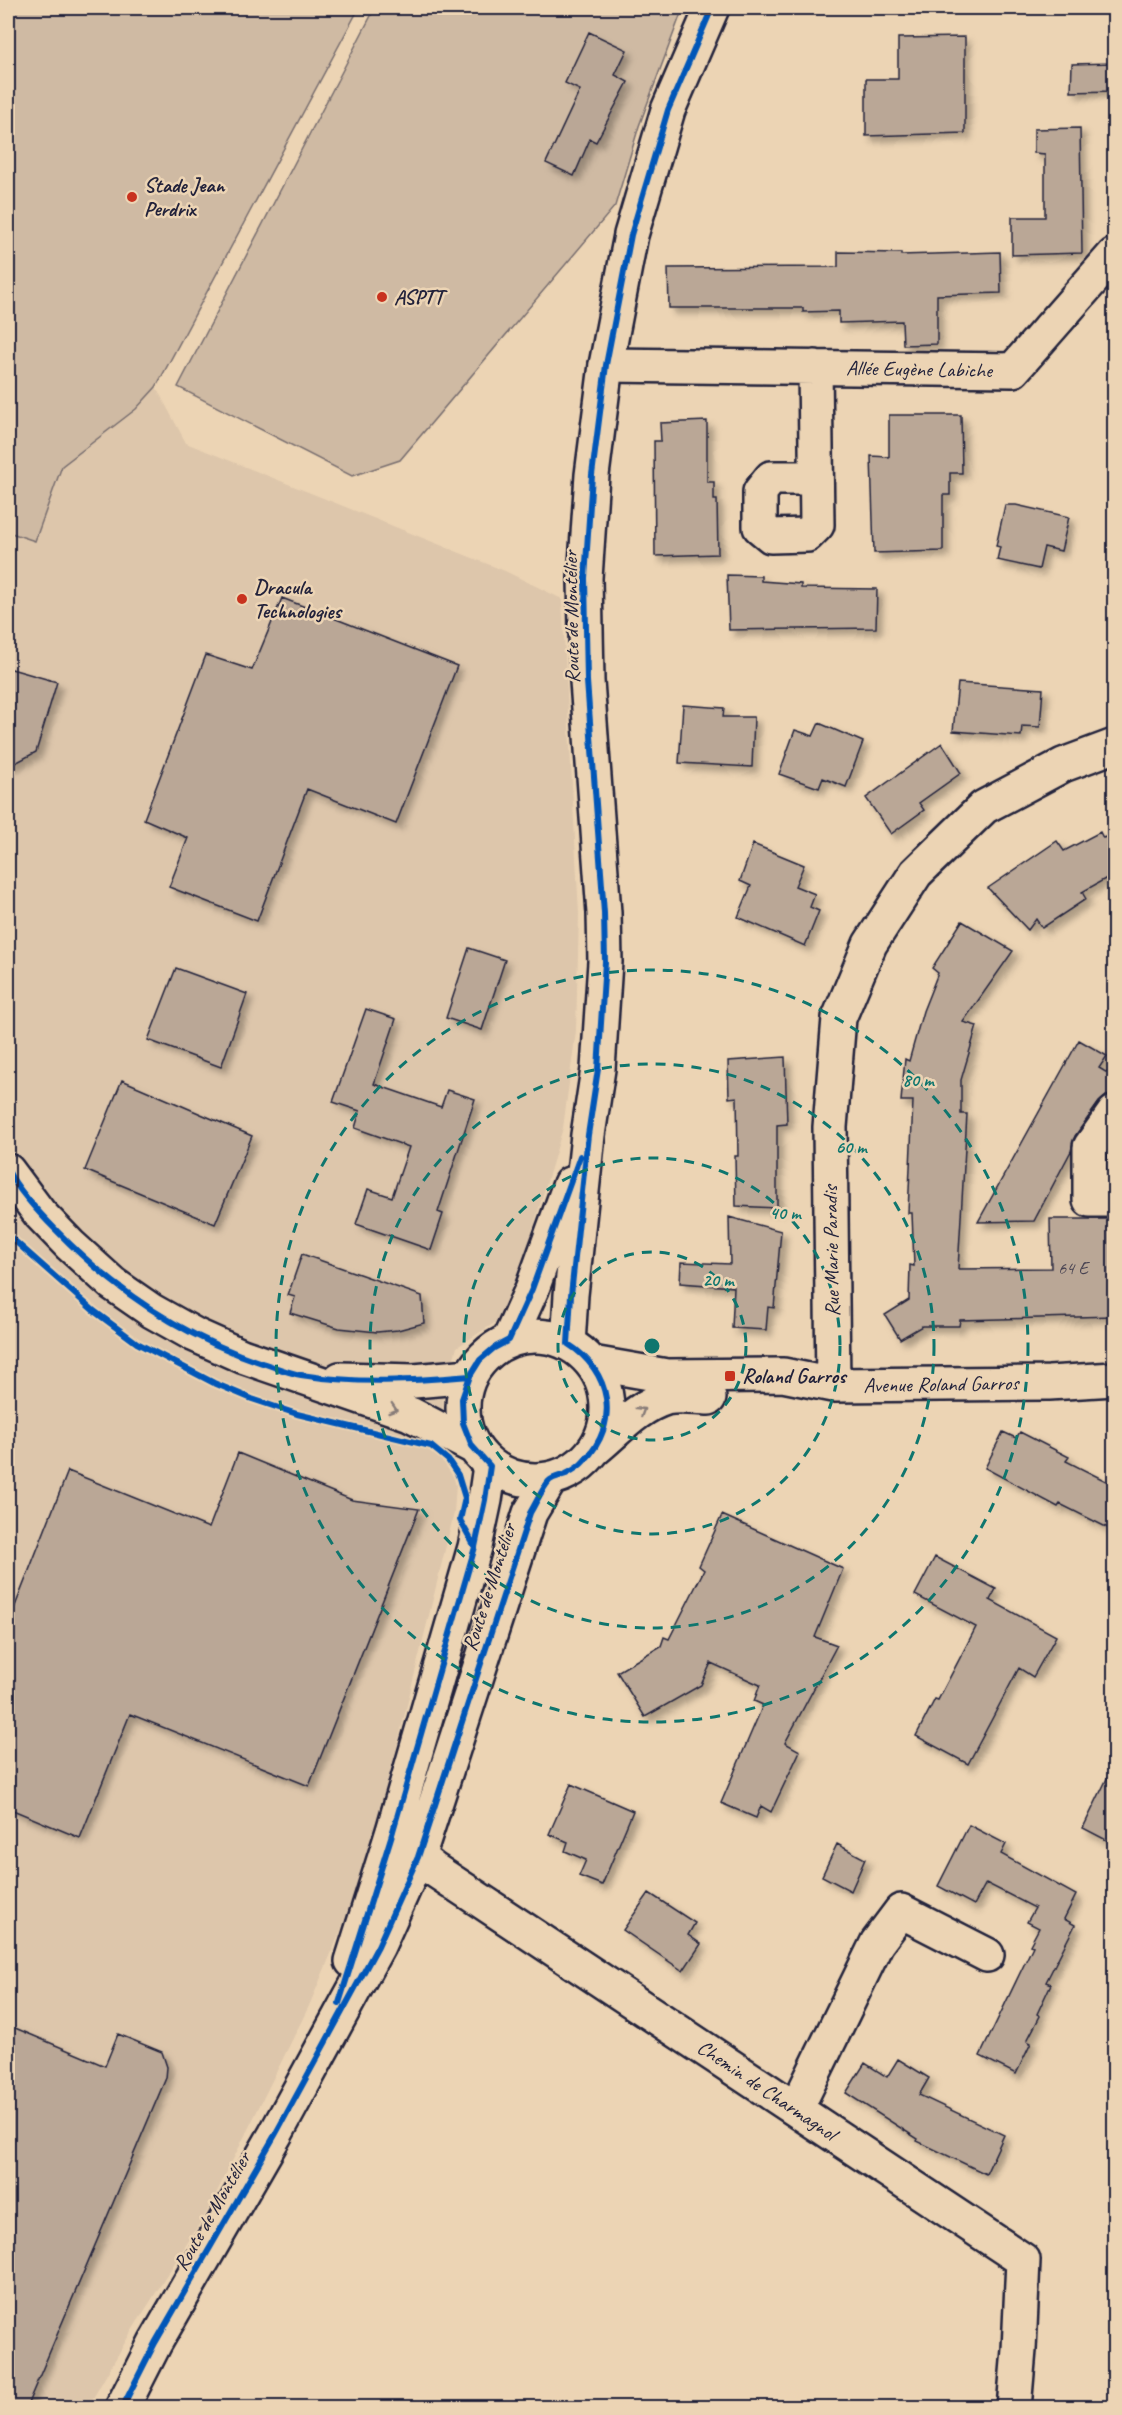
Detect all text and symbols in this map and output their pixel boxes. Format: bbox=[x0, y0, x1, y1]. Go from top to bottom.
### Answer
place label: Stade Jean Perdrix bbox=[144, 172, 226, 222]
marker: Stade Jean Perdrix bbox=[125, 190, 139, 204]
place label: ASPTT bbox=[394, 284, 448, 310]
marker: ASPTT bbox=[375, 290, 389, 304]
street label: Allée Eugène Labiche bbox=[846, 355, 994, 383]
street label: Route de Montélier bbox=[557, 549, 585, 684]
place label: Dracula Technologies bbox=[254, 574, 343, 624]
marker: Dracula Technologies bbox=[235, 592, 249, 606]
text: 80 m bbox=[903, 1069, 935, 1091]
text: 60 m bbox=[835, 1136, 868, 1158]
street label: Rue Marie Paradis bbox=[817, 1183, 845, 1317]
text: 40 m bbox=[770, 1202, 802, 1224]
house number: 64 E bbox=[1058, 1257, 1091, 1279]
text: 20 m bbox=[703, 1269, 735, 1291]
centre of rings bbox=[642, 1336, 662, 1356]
place label: Roland Garros bbox=[742, 1363, 848, 1389]
marker: Roland Garros bbox=[723, 1369, 737, 1383]
street label: Avenue Roland Garros bbox=[863, 1370, 1021, 1398]
one-way arrow bbox=[387, 1401, 398, 1414]
one-way arrow bbox=[635, 1407, 645, 1419]
street label: Route de Montélier bbox=[456, 1518, 522, 1654]
street label: Chemin de Charmagnol bbox=[693, 2034, 844, 2148]
street label: Route de Montélier bbox=[168, 2146, 257, 2275]

